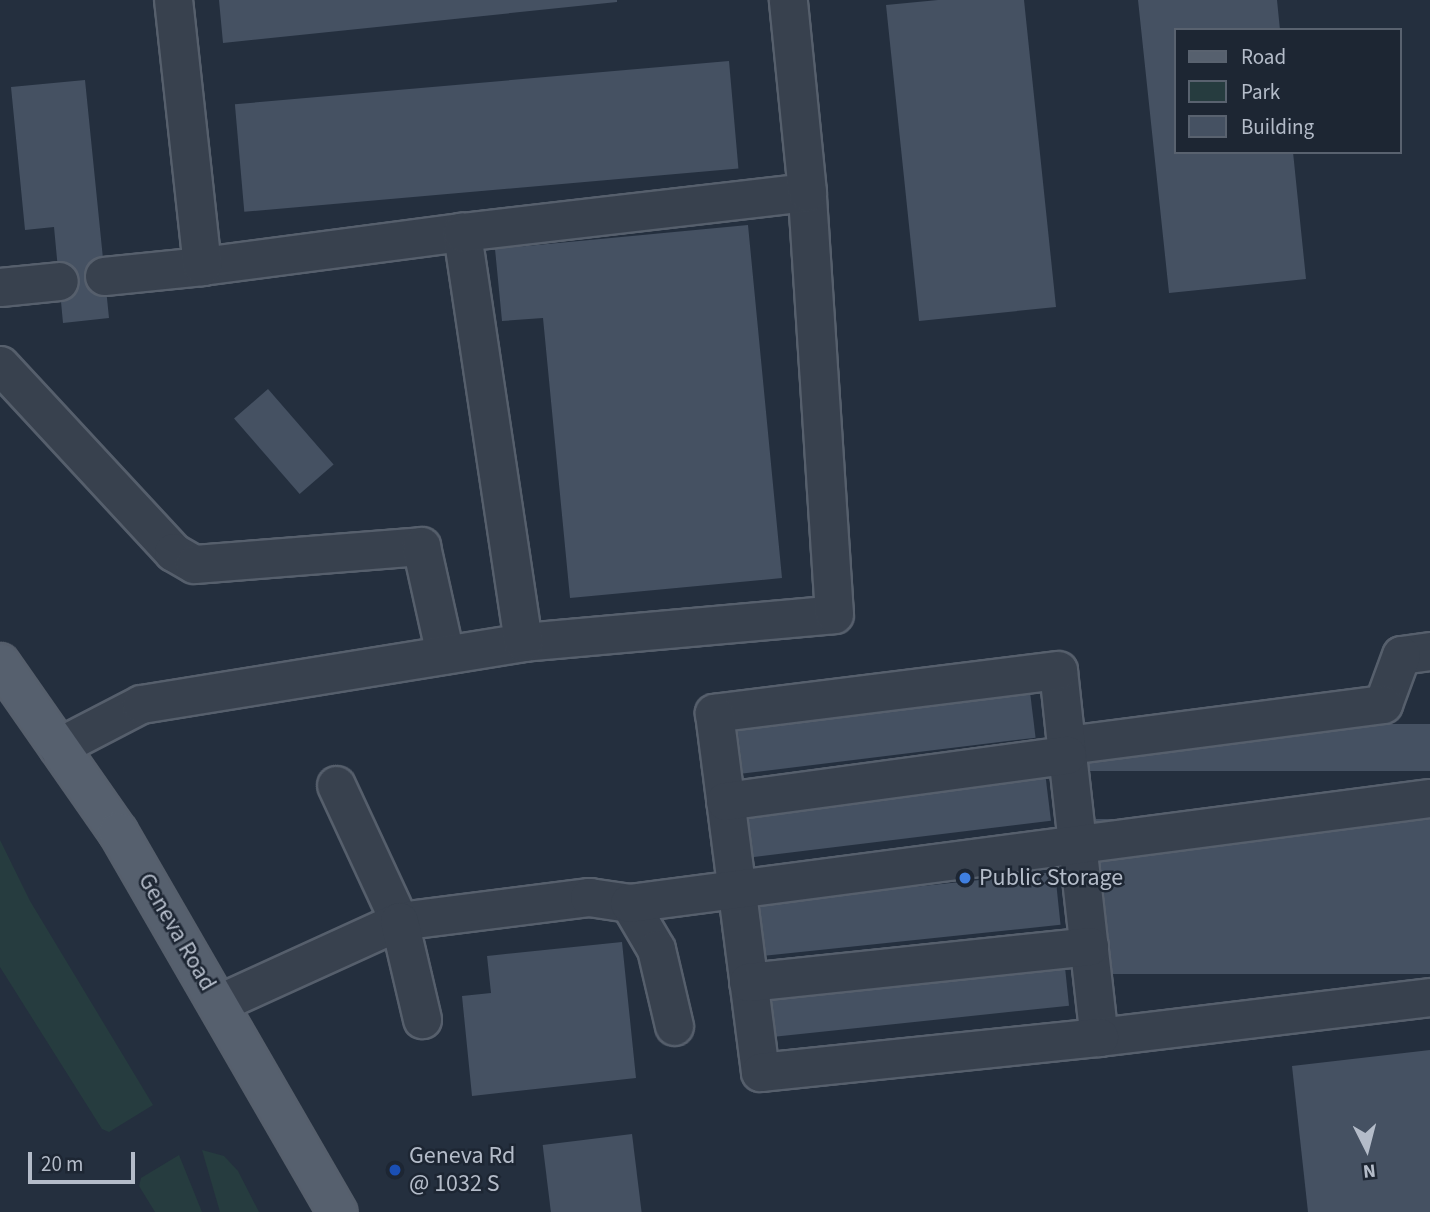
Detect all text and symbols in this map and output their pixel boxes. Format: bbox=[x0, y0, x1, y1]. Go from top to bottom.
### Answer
legend bbox=[1174, 28, 1402, 154]
text: Road bbox=[1241, 42, 1286, 72]
text: Park bbox=[1241, 77, 1280, 107]
text: Building bbox=[1241, 112, 1314, 142]
place label: Public Storage bbox=[979, 864, 1123, 892]
street label: Geneva Road bbox=[132, 868, 222, 996]
marker: Public Storage bbox=[957, 870, 973, 886]
north arrow bbox=[1332, 1114, 1402, 1184]
scale bar bbox=[32, 1138, 138, 1182]
place label: Geneva Rd @ 1032 S bbox=[409, 1142, 515, 1198]
text: 20 m bbox=[41, 1149, 83, 1179]
text: N bbox=[1362, 1156, 1377, 1184]
marker: Geneva Rd @ 1032 S bbox=[387, 1162, 403, 1178]

